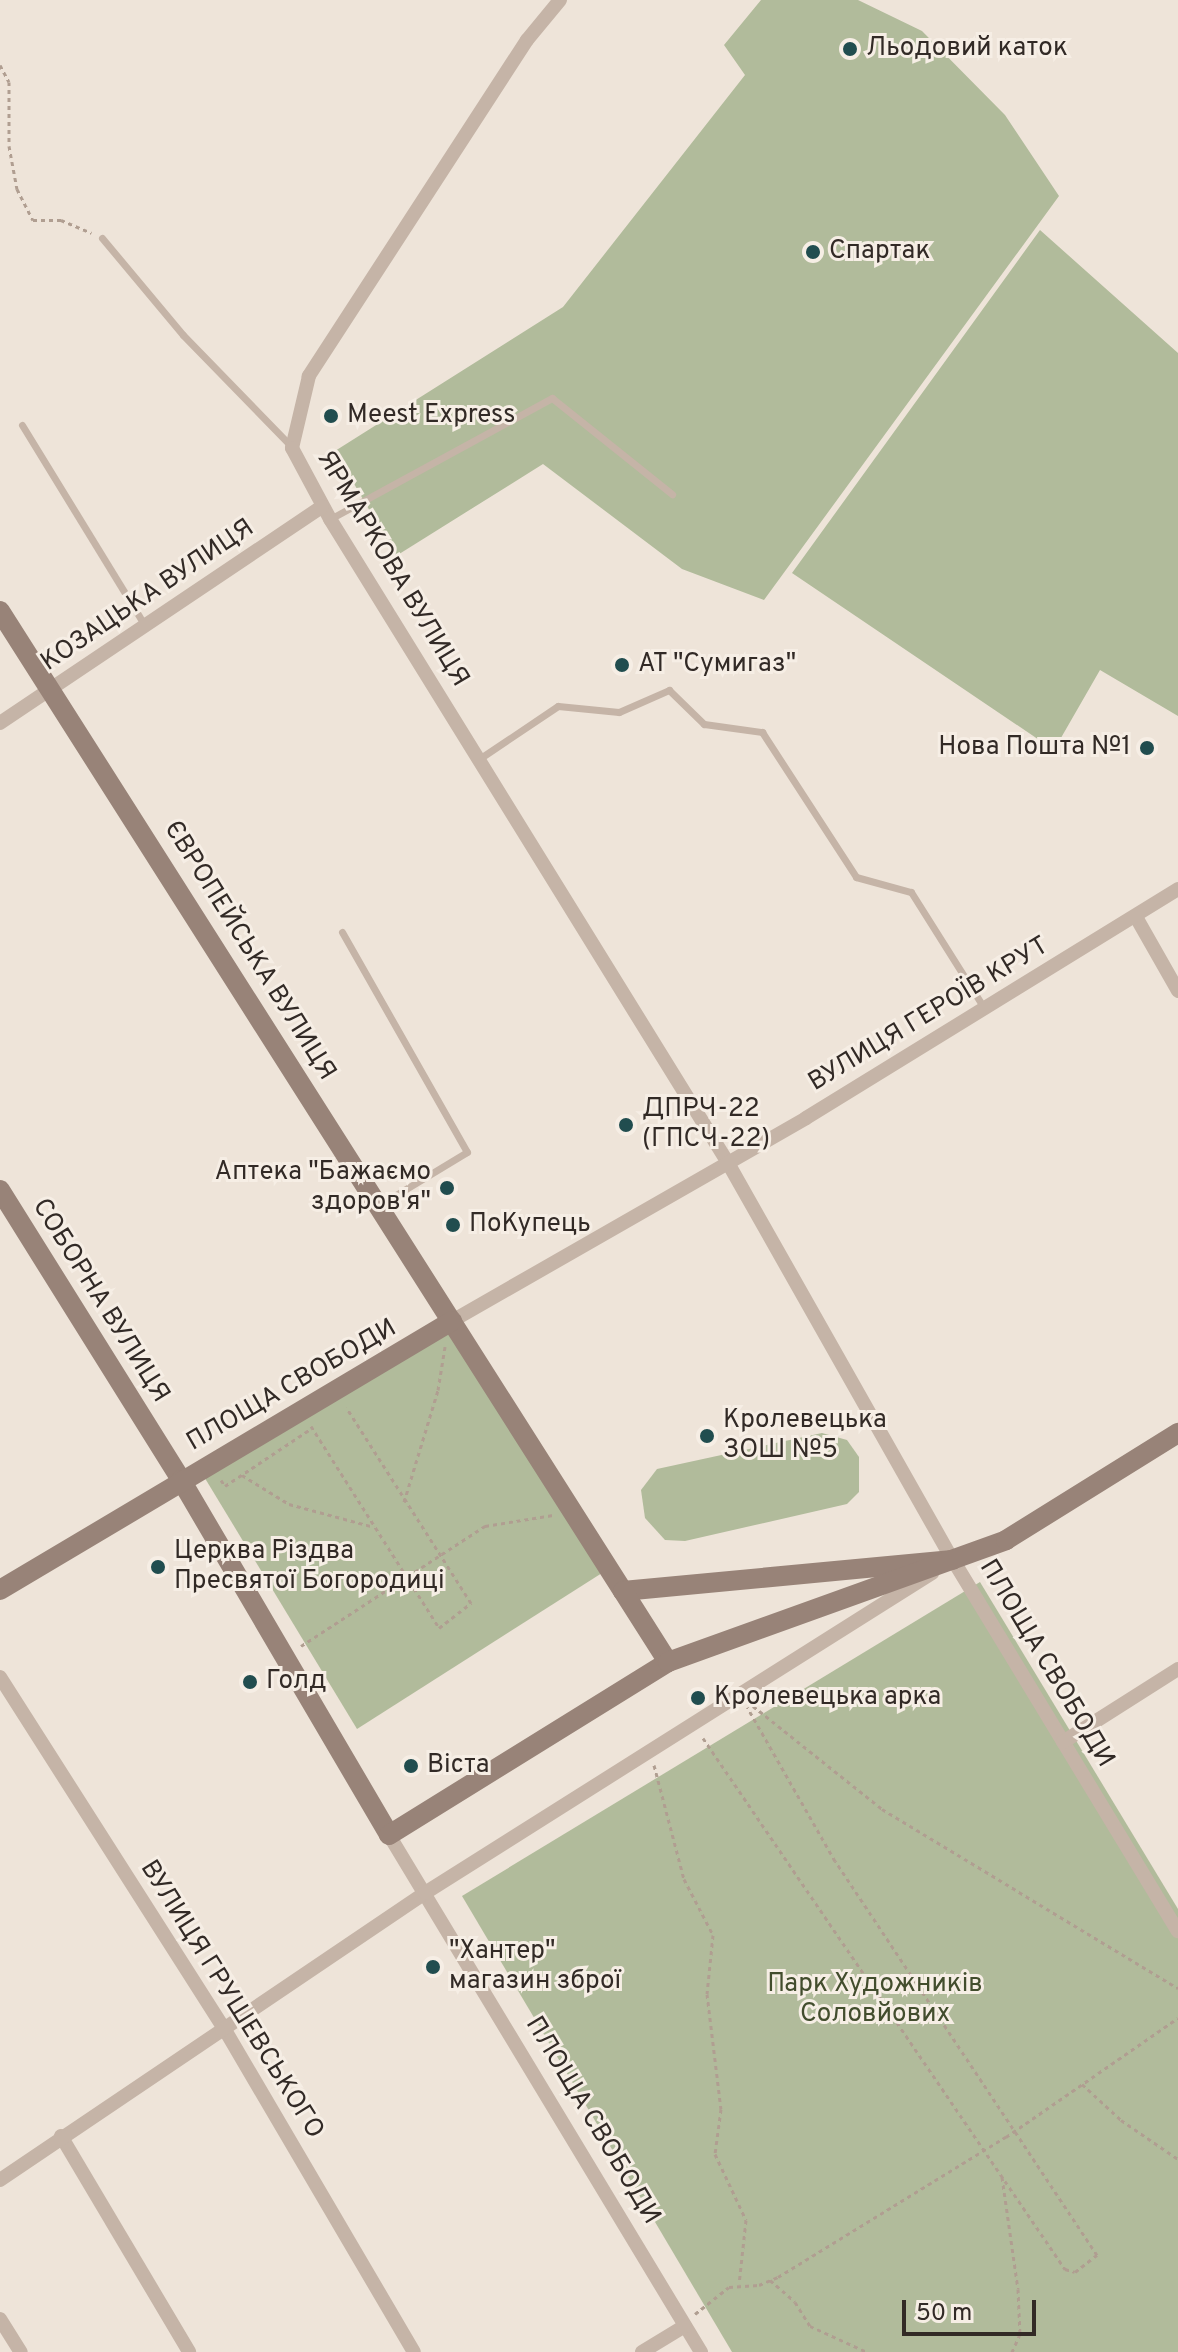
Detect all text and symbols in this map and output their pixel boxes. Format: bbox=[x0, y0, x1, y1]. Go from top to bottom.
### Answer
place label: Льодовий каток bbox=[866, 33, 1068, 65]
marker: Льодовий каток bbox=[841, 40, 859, 58]
place label: Спартак bbox=[829, 236, 930, 268]
marker: Спартак bbox=[804, 243, 822, 261]
place label: Meest Express bbox=[347, 400, 515, 432]
marker: Meest Express bbox=[322, 407, 340, 425]
street label: ЯРМАРКОВА ВУЛИЦЯ bbox=[309, 445, 475, 693]
street label: КОЗАЦЬКА ВУЛИЦЯ bbox=[35, 513, 261, 679]
place label: АТ "Сумигаз" bbox=[638, 649, 797, 681]
marker: АТ "Сумигаз" bbox=[613, 656, 631, 674]
place label: Нова Пошта №1 bbox=[938, 732, 1131, 764]
marker: Нова Пошта №1 bbox=[1138, 739, 1156, 757]
street label: ЄВРОПЕЙСЬКА ВУЛИЦЯ bbox=[156, 815, 342, 1087]
street label: ВУЛИЦЯ ГЕРОЇВ КРУТ bbox=[803, 931, 1055, 1099]
place label: ДПРЧ-22 (ГПСЧ-22) bbox=[642, 1094, 770, 1156]
marker: ДПРЧ-22 (ГПСЧ-22) bbox=[617, 1116, 635, 1134]
place label: Аптека "Бажаємо здоров'я" bbox=[215, 1157, 431, 1218]
marker: Аптека "Бажаємо здоров'я" bbox=[438, 1179, 456, 1197]
street label: СОБОРНА ВУЛИЦЯ bbox=[24, 1193, 176, 1409]
place label: ПоКупець bbox=[469, 1209, 591, 1241]
marker: ПоКупець bbox=[444, 1216, 462, 1234]
street label: ПЛОЩА СВОБОДИ bbox=[181, 1313, 403, 1459]
place label: Кролевецька ЗОШ №5 bbox=[723, 1405, 887, 1466]
marker: Кролевецька ЗОШ №5 bbox=[698, 1427, 716, 1445]
place label: Церква Різдва Пресвятої Богородиці bbox=[174, 1536, 445, 1598]
street label: ПЛОЩА СВОБОДИ bbox=[971, 1554, 1121, 1774]
marker: Церква Різдва Пресвятої Богородиці bbox=[149, 1558, 167, 1576]
place label: Голд bbox=[266, 1666, 326, 1698]
marker: Голд bbox=[241, 1673, 259, 1691]
place label: Кролевецька арка bbox=[714, 1682, 941, 1714]
marker: Кролевецька арка bbox=[689, 1689, 707, 1707]
place label: Віста bbox=[427, 1750, 490, 1782]
marker: Віста bbox=[402, 1757, 420, 1775]
street label: ВУЛИЦЯ ГРУШЕВСЬКОГО bbox=[132, 1855, 330, 2145]
place label: "Хантер" магазин зброї bbox=[449, 1936, 621, 1998]
marker: "Хантер" магазин зброї bbox=[424, 1958, 442, 1976]
park label: Парк Художників Соловйових bbox=[767, 1969, 983, 2030]
street label: ПЛОЩА СВОБОДИ bbox=[517, 2011, 667, 2231]
scale bar bbox=[906, 2284, 1040, 2334]
text: 50 m bbox=[916, 2299, 972, 2329]

